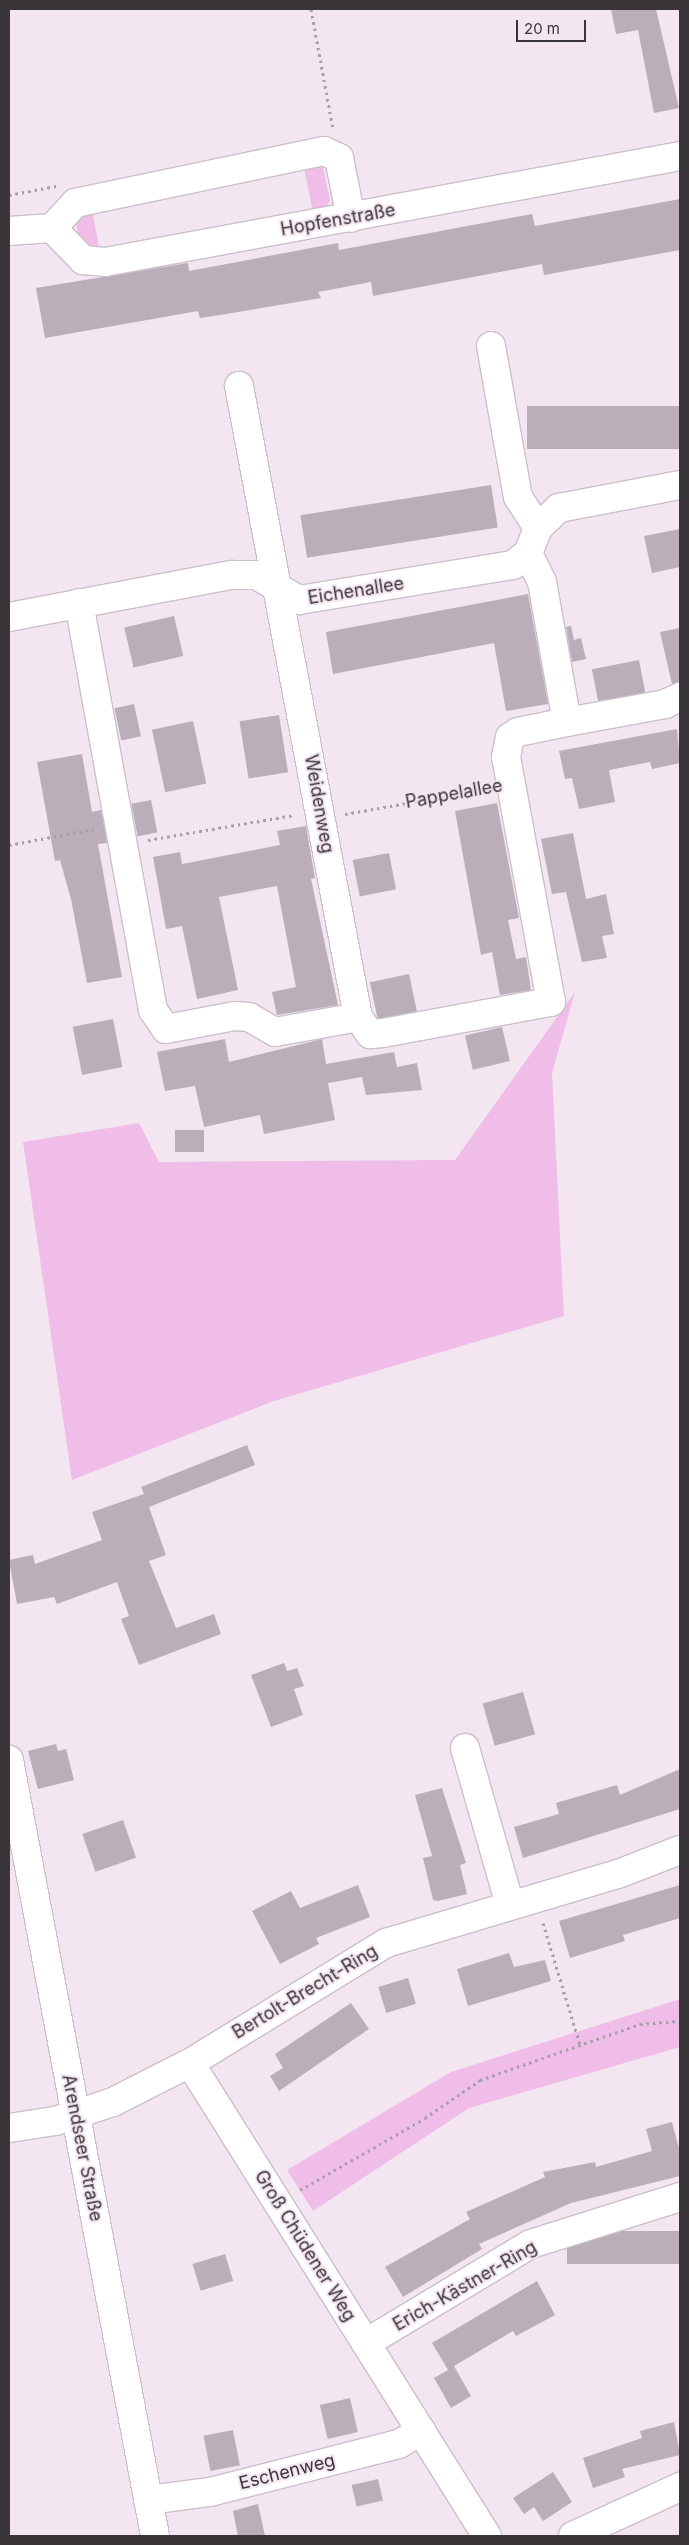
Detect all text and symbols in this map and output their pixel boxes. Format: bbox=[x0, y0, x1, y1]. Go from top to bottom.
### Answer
scale bar bbox=[519, 10, 589, 42]
text: 20 m bbox=[524, 19, 560, 38]
street label: Hopfenstraße bbox=[279, 199, 397, 241]
street label: Eichenallee bbox=[306, 573, 406, 609]
street label: Weidenweg bbox=[300, 753, 338, 855]
street label: Pappelallee bbox=[404, 775, 504, 813]
street label: Bertolt-Brecht-Ring bbox=[229, 1940, 381, 2044]
street label: Arendseer Straße bbox=[57, 2073, 107, 2223]
street label: Groß Chüdener Weg bbox=[250, 2166, 360, 2326]
street label: Erich-Kästner-Ring bbox=[389, 2236, 541, 2336]
street label: Eschenweg bbox=[237, 2450, 337, 2494]

